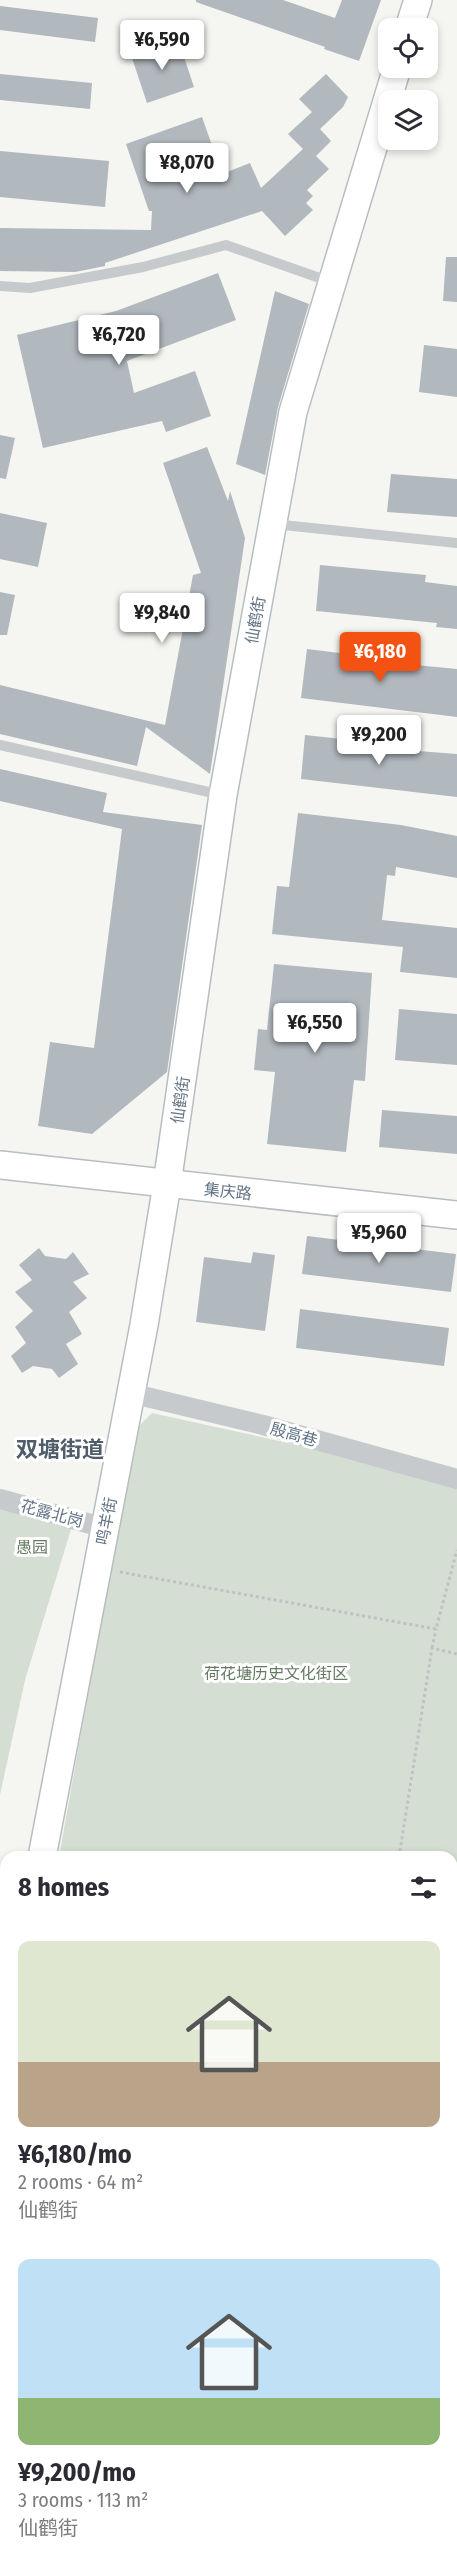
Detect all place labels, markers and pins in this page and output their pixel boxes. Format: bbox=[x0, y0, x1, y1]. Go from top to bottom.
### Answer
pin: ¥6,590 bbox=[113, 20, 211, 71]
pin: ¥8,070 bbox=[138, 143, 236, 194]
pin: ¥6,720 bbox=[70, 315, 168, 366]
pin: ¥9,840 bbox=[113, 593, 211, 644]
pin: ¥6,180 bbox=[331, 632, 429, 683]
pin: ¥9,200 bbox=[330, 715, 428, 766]
pin: ¥6,550 bbox=[266, 1003, 364, 1054]
pin: ¥5,960 bbox=[330, 1213, 428, 1264]

